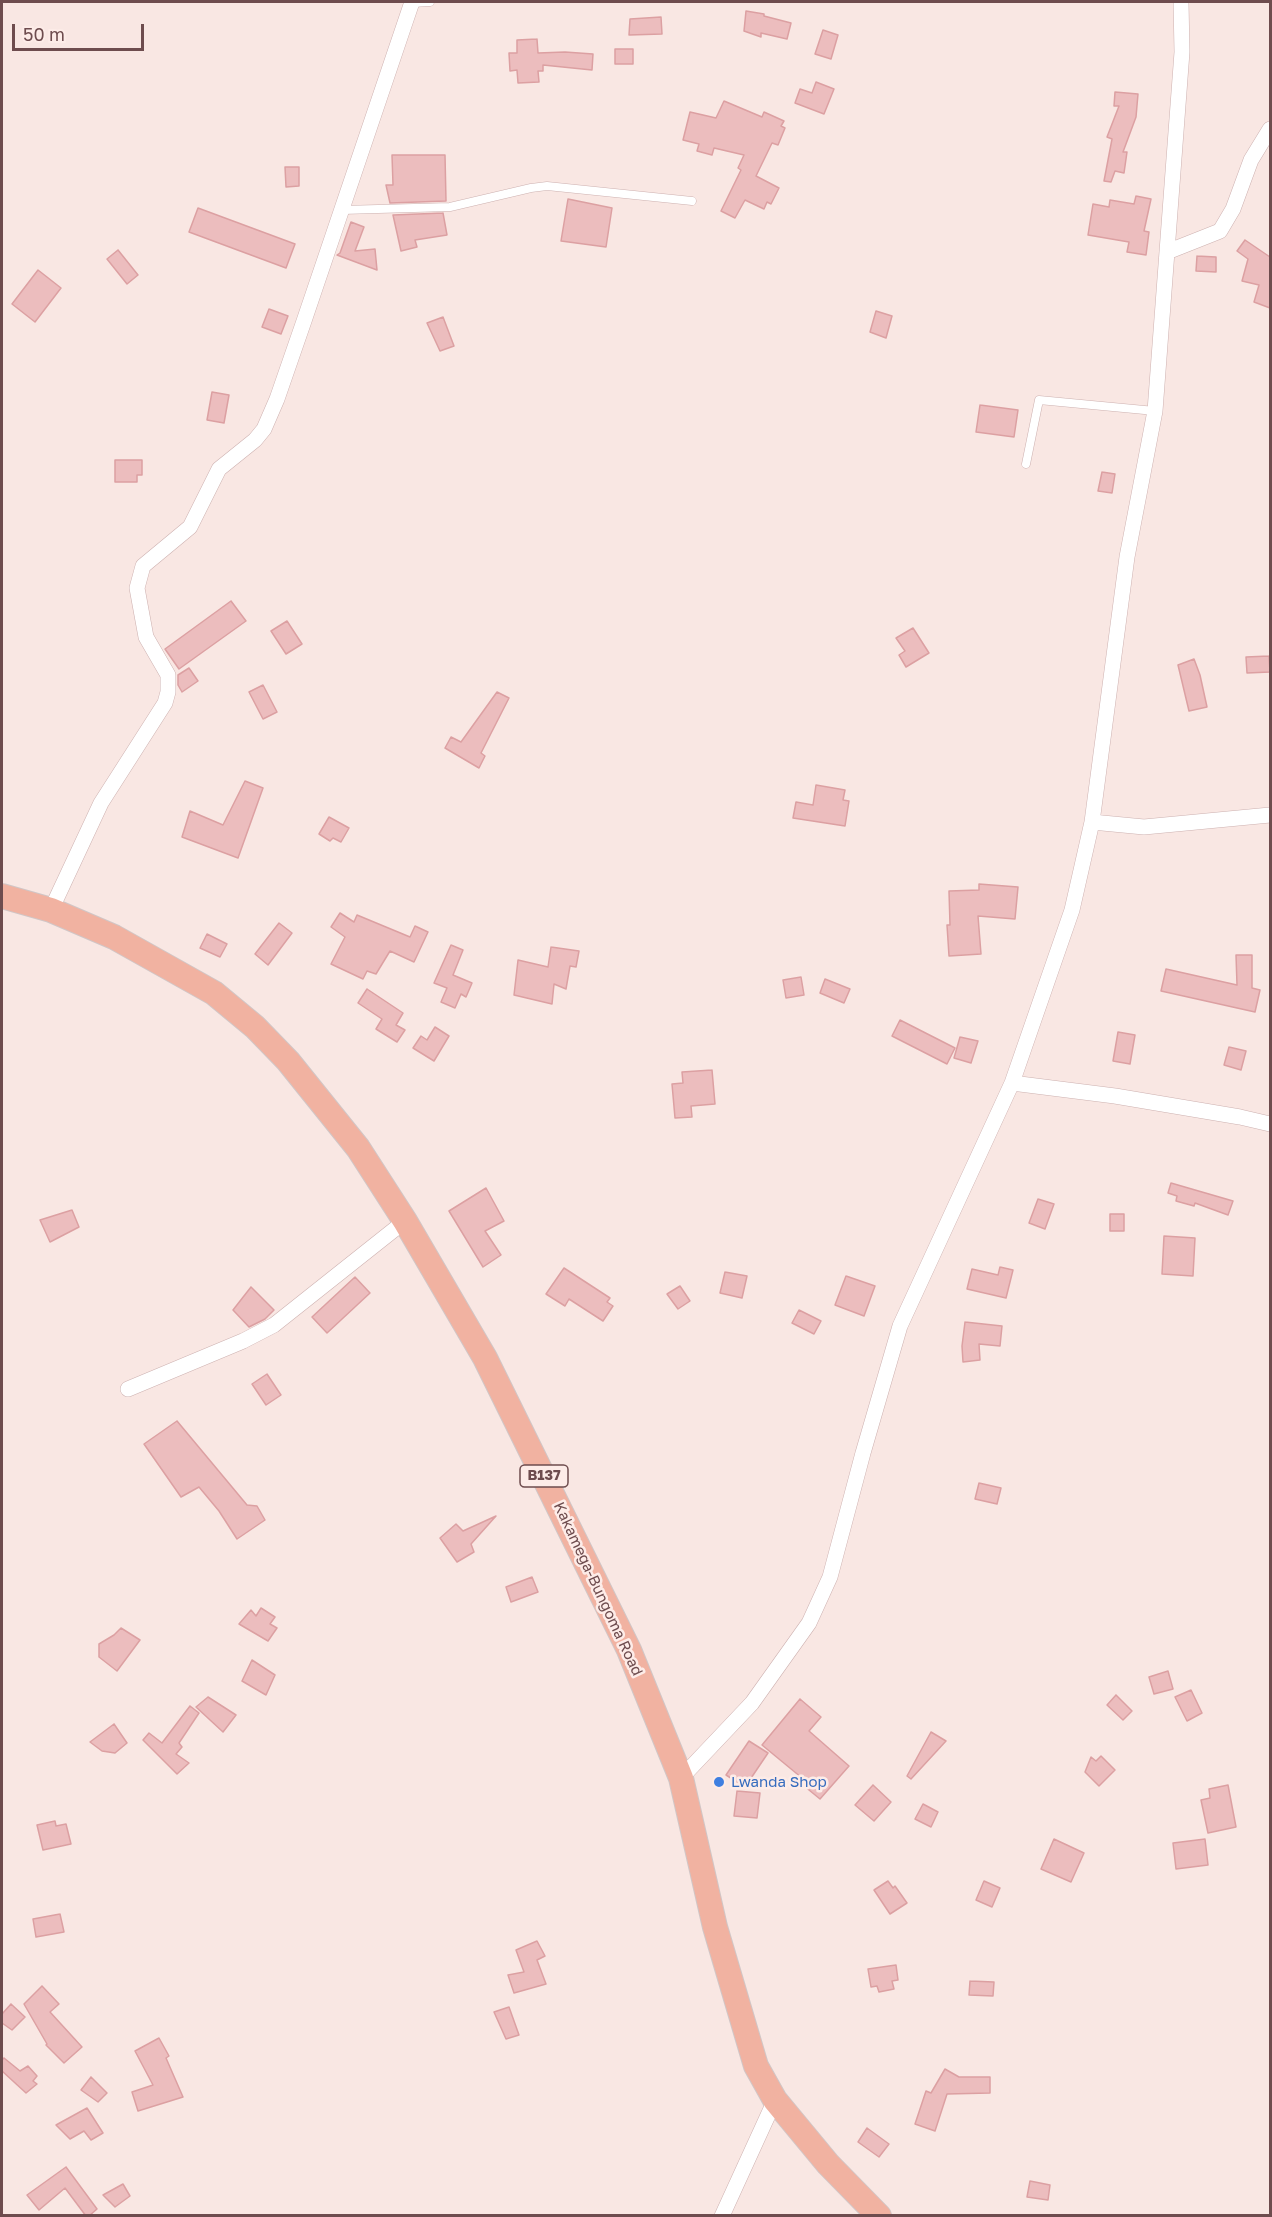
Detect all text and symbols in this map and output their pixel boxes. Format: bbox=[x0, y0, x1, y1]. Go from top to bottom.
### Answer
scale bar bbox=[15, 12, 147, 50]
text: 50 m bbox=[23, 23, 65, 45]
road number: B137 bbox=[520, 1465, 568, 1487]
street label: Kakamega-Bungoma Road bbox=[550, 1499, 646, 1679]
place label: Lwanda Shop bbox=[731, 1773, 827, 1791]
marker: Lwanda Shop bbox=[712, 1775, 726, 1789]

